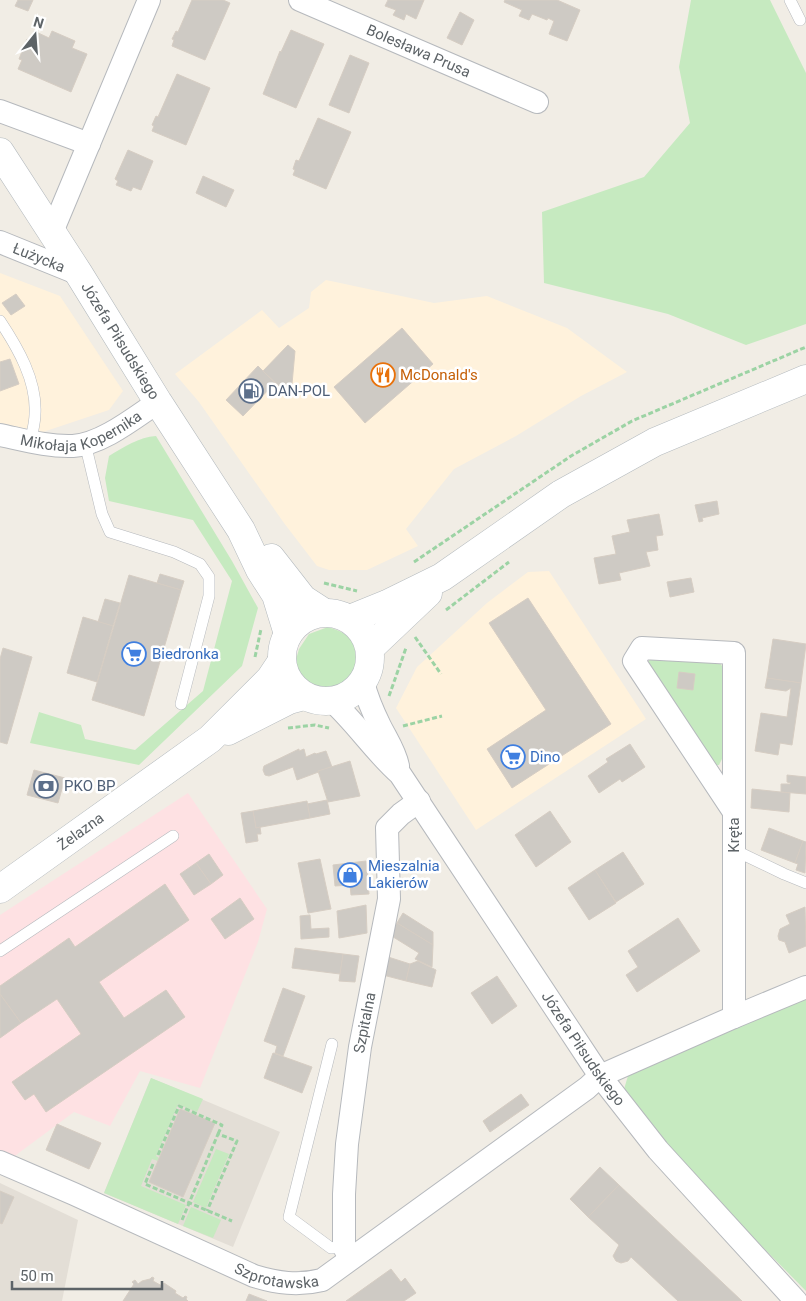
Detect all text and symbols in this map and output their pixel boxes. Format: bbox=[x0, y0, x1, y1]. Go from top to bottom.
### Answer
north arrow bbox=[10, 10, 60, 60]
text: N bbox=[32, 13, 46, 32]
street label: Bolesława Prusa bbox=[364, 21, 473, 81]
street label: Łużycka bbox=[10, 239, 68, 276]
street label: Józefa Piłsudskiego bbox=[77, 279, 163, 403]
restaurant icon: McDonald's bbox=[370, 362, 396, 388]
place label: McDonald's bbox=[400, 366, 478, 384]
fuel station icon: DAN-POL bbox=[238, 378, 264, 404]
place label: DAN-POL bbox=[268, 382, 330, 400]
street label: Mikołaja Kopernika bbox=[19, 407, 145, 455]
supermarket icon: Biedronka bbox=[121, 641, 147, 667]
place label: Biedronka bbox=[152, 645, 219, 663]
supermarket icon: Dino bbox=[500, 744, 526, 770]
place label: Dino bbox=[530, 748, 560, 766]
bank icon: PKO BP bbox=[33, 773, 59, 799]
place label: PKO BP bbox=[64, 777, 116, 795]
street label: Żelazna bbox=[54, 809, 107, 854]
street label: Kręta bbox=[725, 817, 743, 853]
place label: Mieszalnia Lakierów bbox=[368, 857, 440, 892]
shop icon: Mieszalnia Lakierów bbox=[337, 862, 363, 888]
street label: Józefa Piłsudskiego bbox=[538, 988, 629, 1109]
street label: Szpitalna bbox=[350, 991, 379, 1054]
scale bar bbox=[12, 1258, 162, 1290]
street label: Szprotawska bbox=[232, 1259, 320, 1292]
text: 50 m bbox=[20, 1267, 54, 1285]

